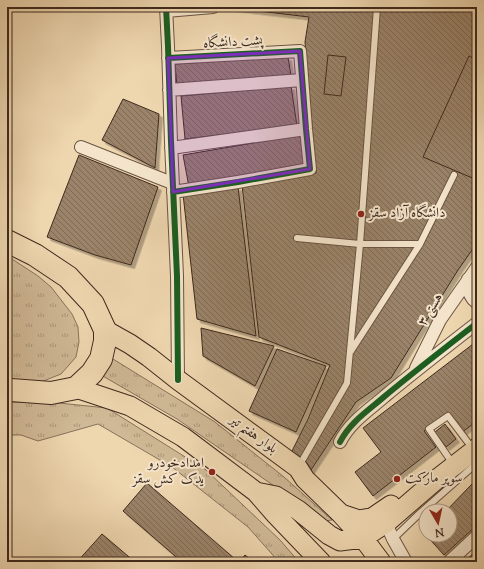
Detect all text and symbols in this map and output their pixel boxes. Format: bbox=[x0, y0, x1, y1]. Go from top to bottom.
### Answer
street label: پشت دانشگاه bbox=[203, 30, 264, 55]
place label: دانشگاه آزاد سقز bbox=[367, 203, 445, 224]
marker: دانشگاه آزاد سقز bbox=[356, 209, 366, 219]
street label: هستی ۳ bbox=[413, 290, 449, 330]
street label: بلوار هفتم تیر bbox=[222, 410, 281, 461]
place label: امدادخودرو یدک کش سقز bbox=[130, 454, 204, 490]
marker: امدادخودرو یدک کش سقز bbox=[207, 467, 217, 477]
place label: سوپر مارکت bbox=[405, 469, 462, 489]
marker: سوپر مارکت bbox=[392, 474, 402, 484]
north arrow bbox=[418, 503, 458, 543]
text: N bbox=[434, 523, 446, 541]

